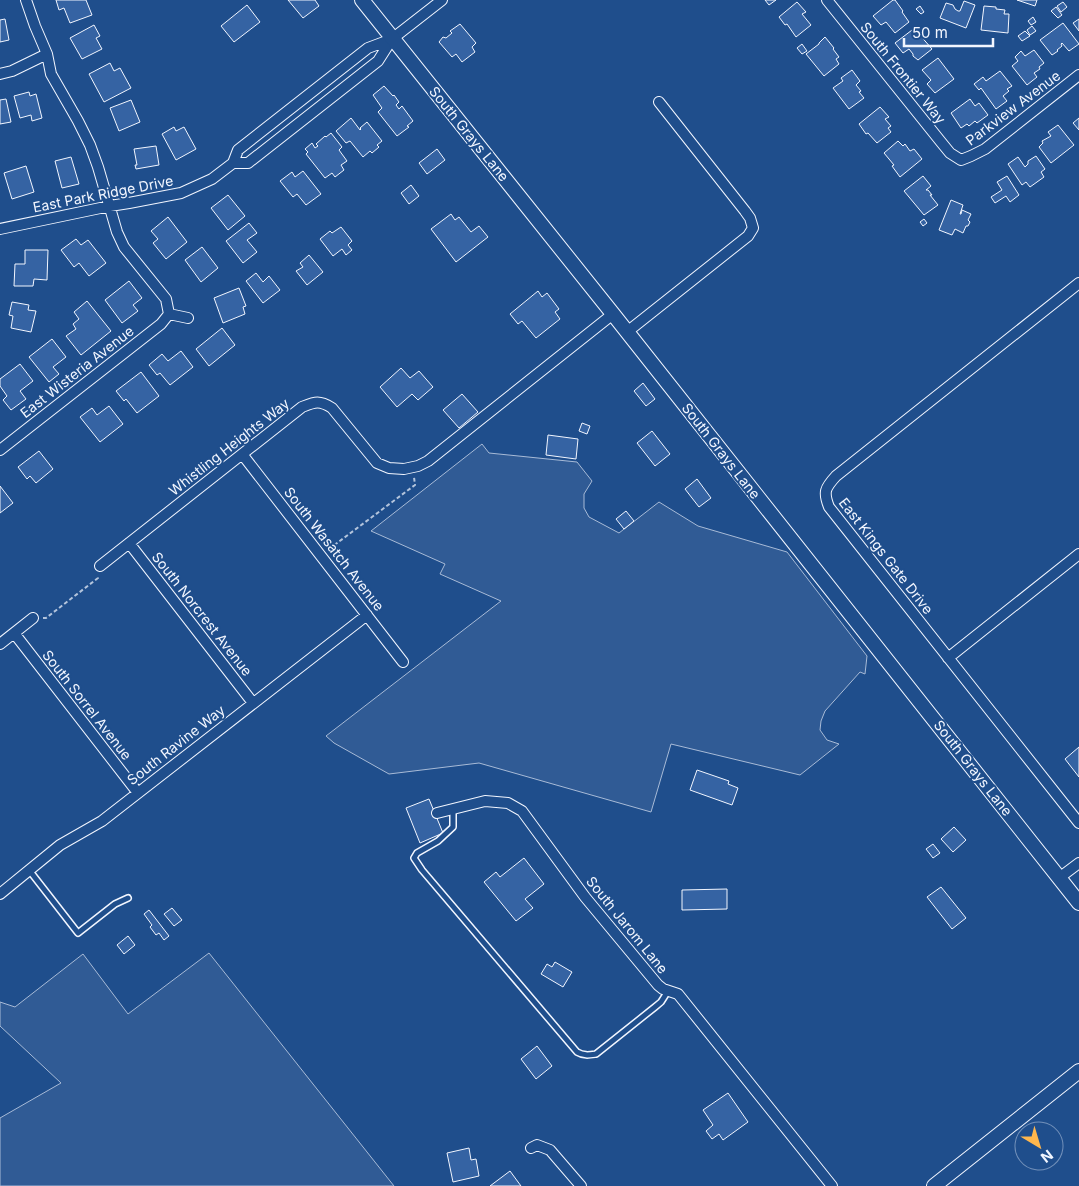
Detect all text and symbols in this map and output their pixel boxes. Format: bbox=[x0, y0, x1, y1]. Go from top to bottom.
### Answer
scale bar bbox=[904, 15, 993, 47]
street label: South Frontier Way bbox=[857, 18, 950, 127]
text: 50 m bbox=[912, 23, 948, 42]
street label: Parkview Avenue bbox=[962, 67, 1063, 149]
street label: South Grays Lane bbox=[426, 83, 513, 185]
street label: East Park Ridge Drive bbox=[31, 172, 174, 215]
street label: East Wisteria Avenue bbox=[17, 322, 137, 421]
street label: Whistling Heights Way bbox=[165, 394, 292, 499]
street label: South Grays Lane bbox=[679, 399, 764, 502]
street label: South Wasatch Avenue bbox=[281, 483, 388, 614]
street label: East Kings Gate Drive bbox=[836, 494, 937, 617]
street label: South Norcrest Avenue bbox=[149, 548, 256, 679]
street label: South Sorrel Avenue bbox=[39, 646, 136, 763]
street label: South Ravine Way bbox=[123, 701, 228, 788]
street label: South Grays Lane bbox=[931, 716, 1016, 819]
street label: South Jarom Lane bbox=[583, 873, 672, 977]
north arrow bbox=[1014, 1121, 1064, 1171]
text: N bbox=[1038, 1147, 1057, 1167]

